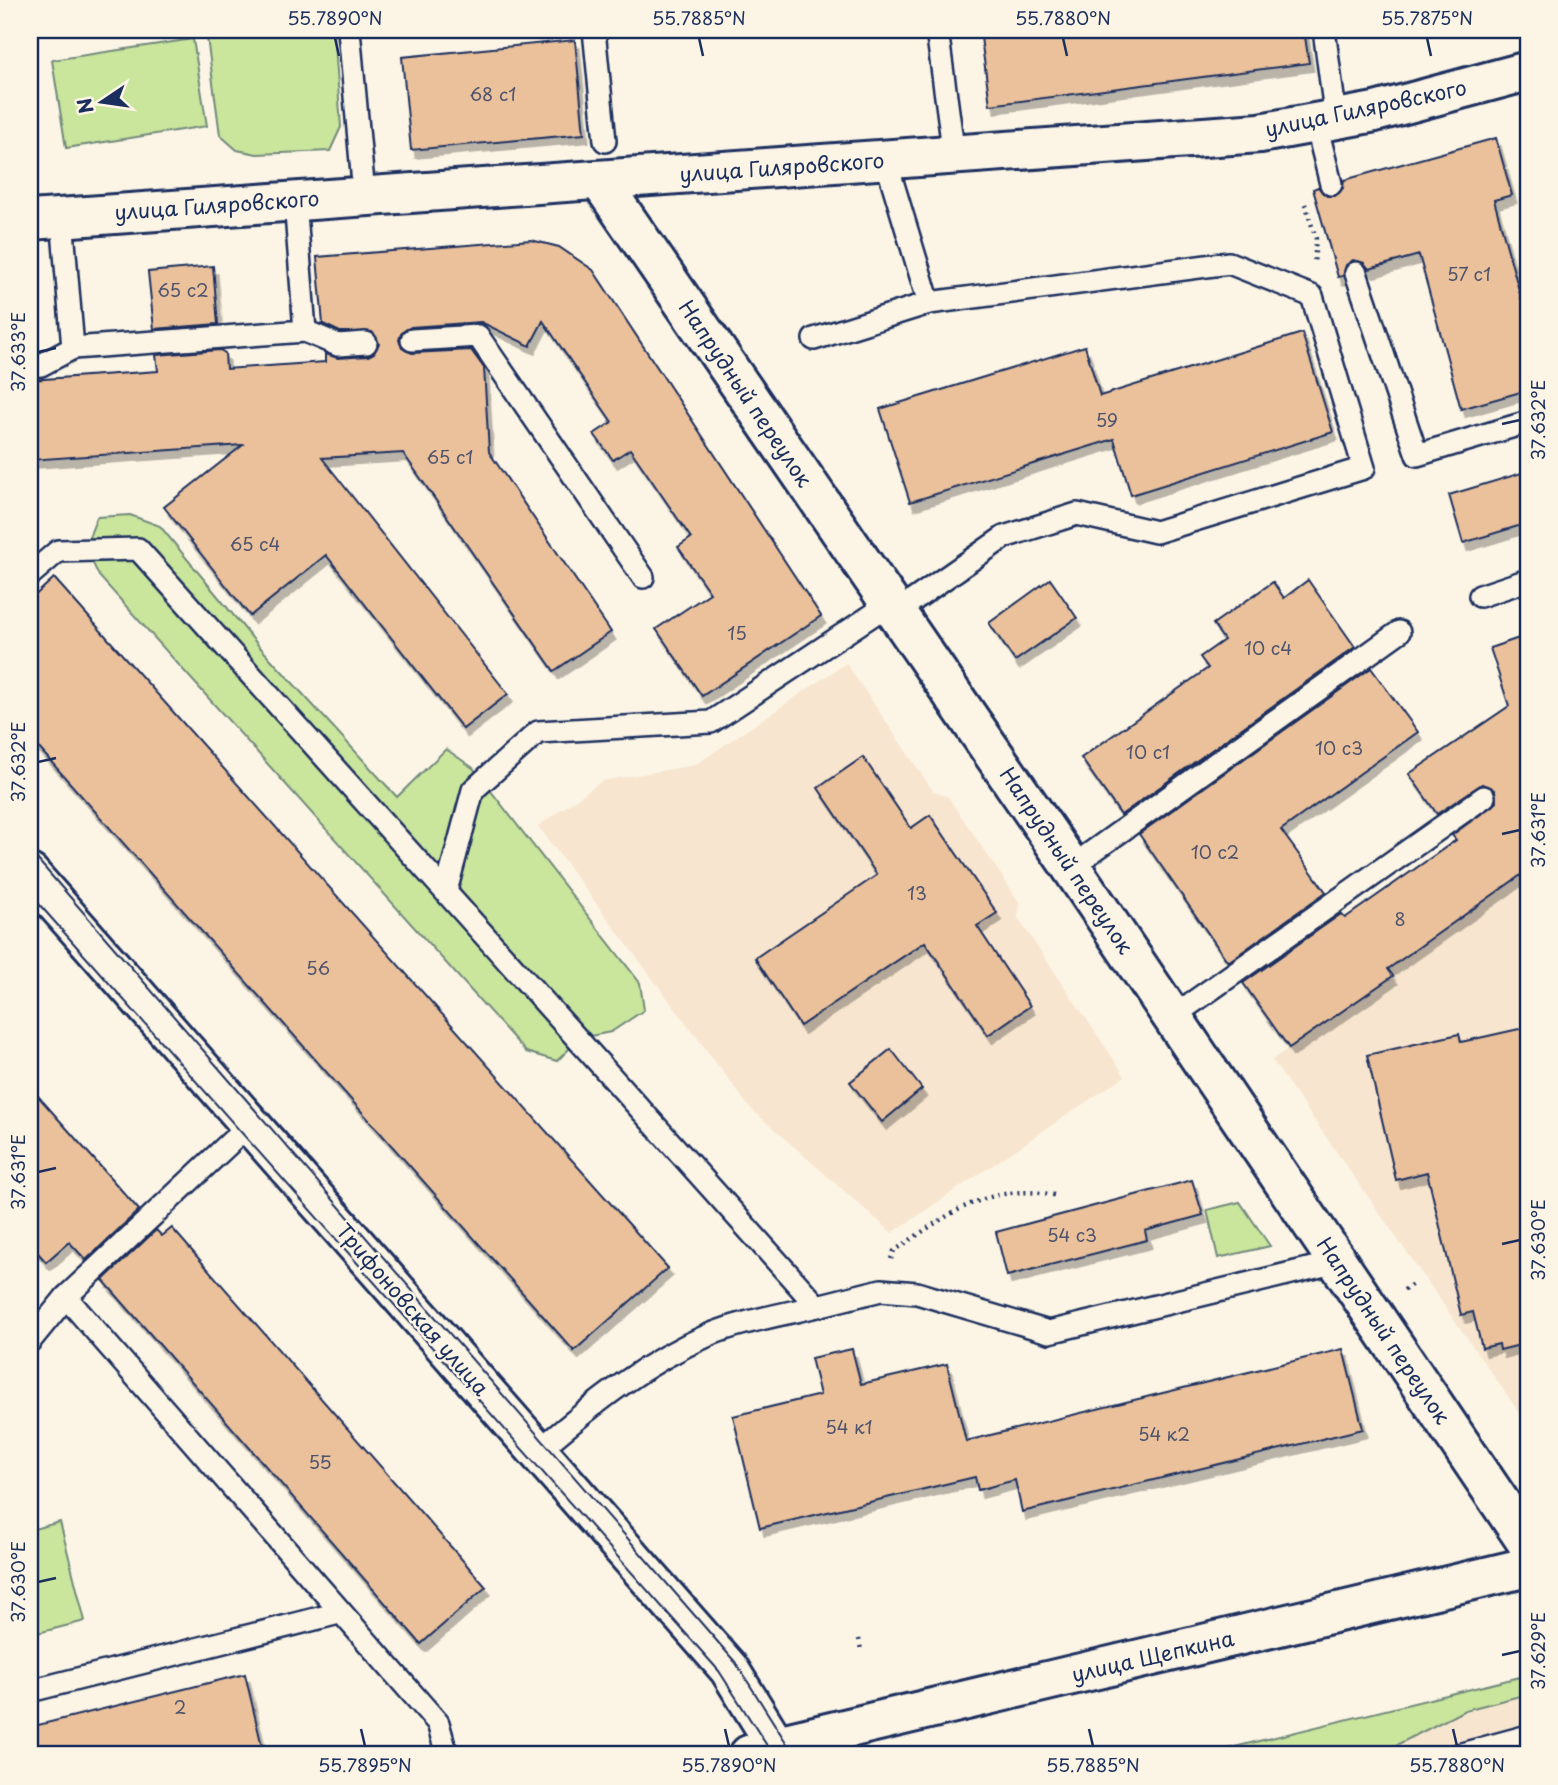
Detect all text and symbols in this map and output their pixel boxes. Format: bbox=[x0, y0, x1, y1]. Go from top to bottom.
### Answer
text: 55.7890°N bbox=[287, 4, 383, 31]
text: 55.7885°N bbox=[652, 4, 746, 31]
text: 55.7880°N bbox=[1015, 4, 1111, 31]
text: 55.7875°N bbox=[1381, 4, 1473, 31]
north arrow bbox=[66, 66, 136, 136]
street label: улица Гиляровского bbox=[1262, 70, 1469, 144]
house number: 68 с1 bbox=[470, 80, 516, 107]
text: N bbox=[69, 96, 100, 117]
street label: улица Гиляровского bbox=[678, 143, 885, 189]
street label: улица Гиляровского bbox=[113, 181, 320, 227]
house number: 57 с1 bbox=[1447, 260, 1491, 287]
house number: 65 с2 bbox=[157, 276, 209, 303]
street label: Напрудный переулок bbox=[672, 293, 822, 493]
text: 37.633°E bbox=[4, 312, 31, 392]
text: 37.632°E bbox=[1524, 379, 1551, 461]
house number: 59 bbox=[1096, 406, 1118, 433]
house number: 65 с1 bbox=[427, 443, 473, 470]
house number: 65 с4 bbox=[230, 530, 280, 557]
house number: 15 bbox=[727, 619, 747, 646]
house number: 10 с4 bbox=[1244, 634, 1292, 661]
text: 37.632°E bbox=[4, 721, 31, 803]
house number: 10 с3 bbox=[1315, 734, 1363, 761]
house number: 10 с1 bbox=[1126, 738, 1170, 765]
street label: Напрудный переулок bbox=[993, 760, 1143, 960]
text: 37.631°E bbox=[1524, 792, 1551, 868]
house number: 10 с2 bbox=[1191, 838, 1239, 865]
house number: 13 bbox=[907, 879, 927, 906]
house number: 8 bbox=[1394, 905, 1406, 932]
house number: 56 bbox=[306, 954, 330, 981]
text: 37.631°E bbox=[4, 1134, 31, 1210]
text: 37.630°E bbox=[1524, 1199, 1551, 1281]
street label: Трифоновская улица bbox=[329, 1215, 498, 1403]
house number: 54 с3 bbox=[1047, 1221, 1097, 1248]
street label: Напрудный переулок bbox=[1310, 1230, 1460, 1430]
house number: 54 к1 bbox=[825, 1413, 873, 1440]
house number: 54 к2 bbox=[1138, 1420, 1190, 1447]
house number: 55 bbox=[308, 1448, 332, 1475]
text: 37.630°E bbox=[4, 1541, 31, 1623]
text: 37.629°E bbox=[1524, 1612, 1551, 1690]
street label: улица Щепкина bbox=[1068, 1621, 1238, 1689]
house number: 2 bbox=[174, 1693, 186, 1720]
text: 55.7895°N bbox=[318, 1751, 412, 1778]
text: 55.7890°N bbox=[681, 1751, 777, 1778]
text: 55.7885°N bbox=[1046, 1751, 1140, 1778]
text: 55.7880°N bbox=[1409, 1751, 1505, 1778]

